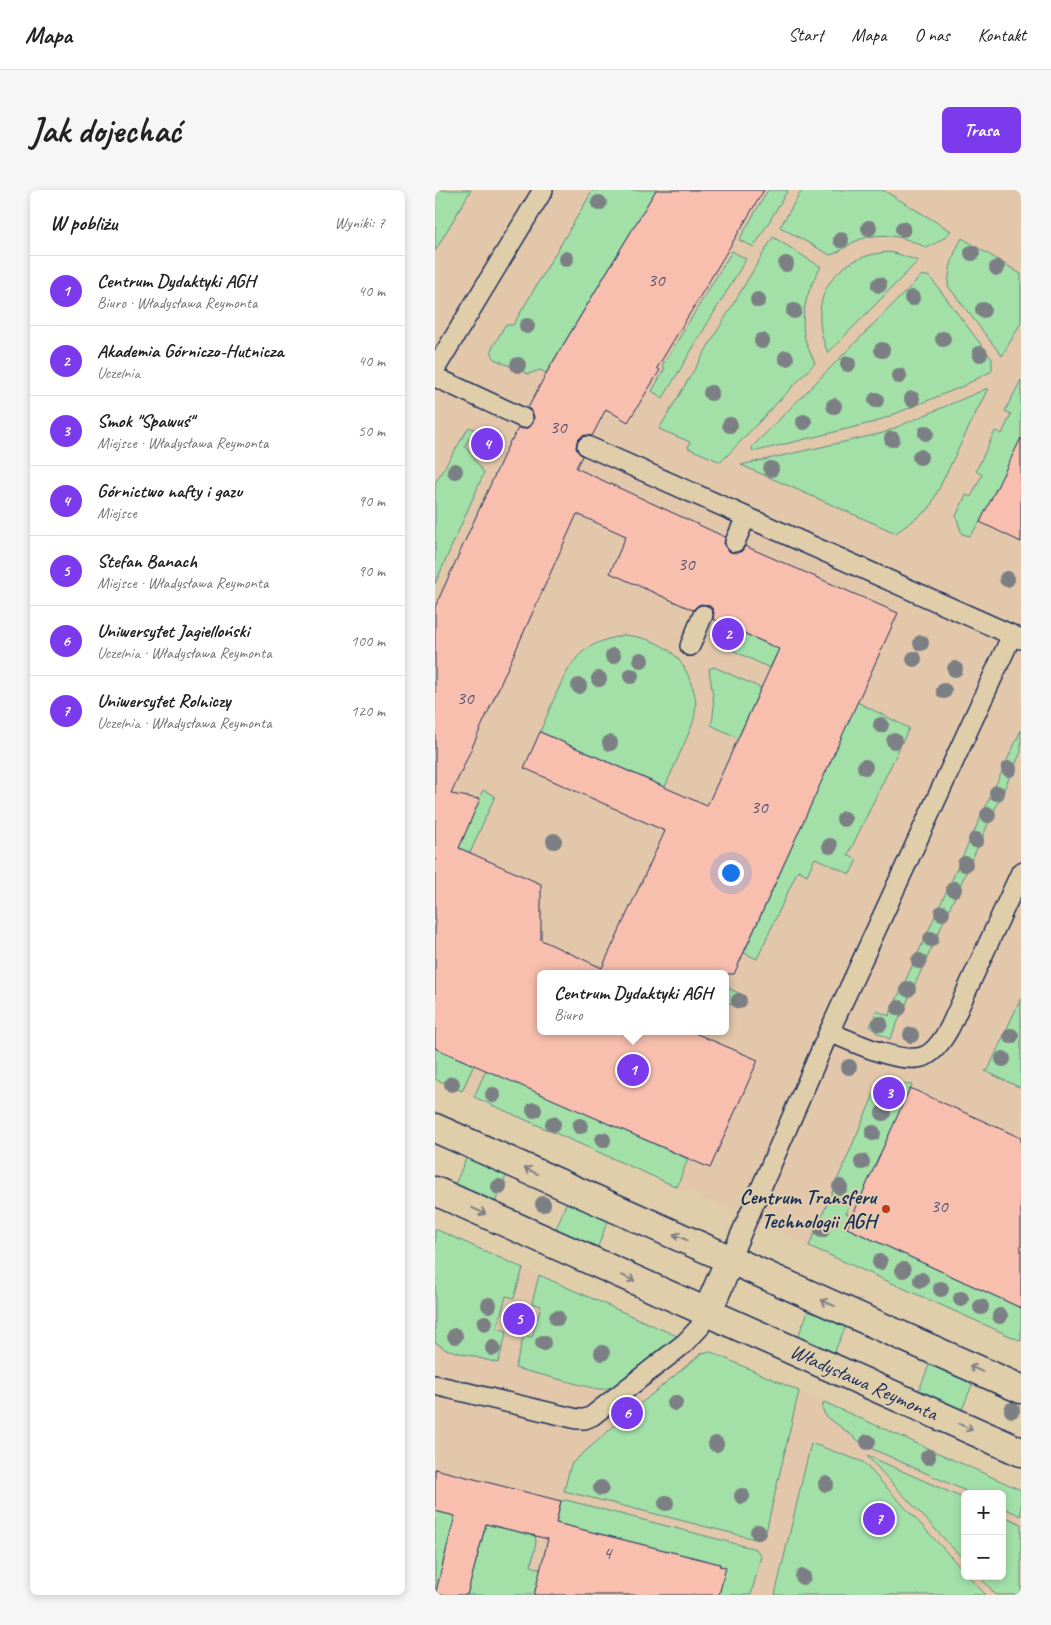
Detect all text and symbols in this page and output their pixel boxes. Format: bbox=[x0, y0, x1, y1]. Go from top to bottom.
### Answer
text: Mapa bbox=[25, 20, 72, 50]
text: Start bbox=[788, 24, 824, 46]
text: Mapa bbox=[852, 24, 886, 46]
text: O nas bbox=[914, 24, 950, 46]
text: Kontakt bbox=[978, 24, 1026, 46]
button: Trasa bbox=[942, 107, 1021, 153]
text: Jak dojechać bbox=[30, 108, 181, 153]
text: W pobliżu bbox=[50, 210, 117, 236]
text: Wyniki: 7 bbox=[334, 213, 385, 233]
house number: 30 bbox=[647, 268, 666, 292]
text: Centrum Dydaktyki AGH bbox=[97, 269, 255, 293]
text: 1 bbox=[62, 281, 70, 301]
text: 40 m bbox=[358, 281, 385, 301]
text: Biuro · Władysława Reymonta bbox=[97, 293, 257, 313]
text: Akademia Górniczo-Hutnicza bbox=[97, 339, 283, 363]
text: 2 bbox=[62, 351, 70, 371]
text: 40 m bbox=[358, 351, 385, 371]
text: Uczelnia bbox=[97, 363, 140, 383]
text: Smok "Spawuś" bbox=[97, 409, 194, 433]
house number: 30 bbox=[549, 415, 568, 439]
text: 3 bbox=[62, 421, 70, 441]
text: 50 m bbox=[358, 421, 385, 441]
pin: 4 bbox=[471, 425, 503, 463]
text: Miejsce · Władysława Reymonta bbox=[97, 433, 268, 453]
text: Górnictwo nafty i gazu bbox=[97, 479, 242, 503]
text: 4 bbox=[62, 491, 70, 511]
text: 90 m bbox=[358, 491, 385, 511]
text: Miejsce bbox=[97, 503, 137, 523]
text: Stefan Banach bbox=[97, 549, 197, 573]
house number: 30 bbox=[677, 552, 696, 576]
text: 5 bbox=[63, 561, 69, 581]
text: 90 m bbox=[358, 561, 385, 581]
text: Miejsce · Władysława Reymonta bbox=[97, 573, 268, 593]
pin: 2 bbox=[712, 615, 744, 653]
text: Uniwersytet Jagielloński bbox=[97, 619, 249, 643]
text: 6 bbox=[62, 631, 70, 651]
text: 100 m bbox=[351, 631, 385, 651]
text: Uczelnia · Władysława Reymonta bbox=[97, 643, 272, 663]
house number: 30 bbox=[456, 686, 475, 710]
text: Uniwersytet Rolniczy bbox=[97, 689, 231, 713]
text: 7 bbox=[62, 701, 70, 721]
text: 120 m bbox=[351, 701, 385, 721]
text: Uczelnia · Władysława Reymonta bbox=[97, 713, 272, 733]
house number: 30 bbox=[750, 795, 769, 819]
your location bbox=[718, 860, 744, 886]
popup bbox=[537, 970, 729, 1035]
text: Centrum Dydaktyki AGH bbox=[554, 981, 712, 1005]
text: Biuro bbox=[554, 1005, 583, 1025]
pin: 1 bbox=[617, 1051, 649, 1089]
pin: 3 bbox=[873, 1074, 905, 1112]
one-way arrow bbox=[524, 1166, 539, 1176]
place label: Centrum Transferu Technologii AGH bbox=[739, 1184, 880, 1234]
house number: 30 bbox=[930, 1194, 949, 1218]
marker: Centrum Transferu Technologii AGH bbox=[880, 1203, 892, 1215]
one-way arrow bbox=[472, 1207, 487, 1217]
one-way arrow bbox=[673, 1232, 688, 1242]
one-way arrow bbox=[620, 1273, 635, 1283]
one-way arrow bbox=[821, 1298, 836, 1308]
pin: 5 bbox=[503, 1300, 535, 1338]
street label: Władysława Reymonta bbox=[786, 1338, 943, 1427]
one-way arrow bbox=[969, 1364, 984, 1374]
pin: 6 bbox=[611, 1394, 643, 1432]
one-way arrow bbox=[958, 1423, 973, 1433]
map controls bbox=[961, 1490, 1006, 1580]
button: + bbox=[961, 1490, 1006, 1535]
pin: 7 bbox=[863, 1500, 895, 1538]
button: − bbox=[961, 1535, 1006, 1580]
house number: 4 bbox=[603, 1541, 614, 1565]

